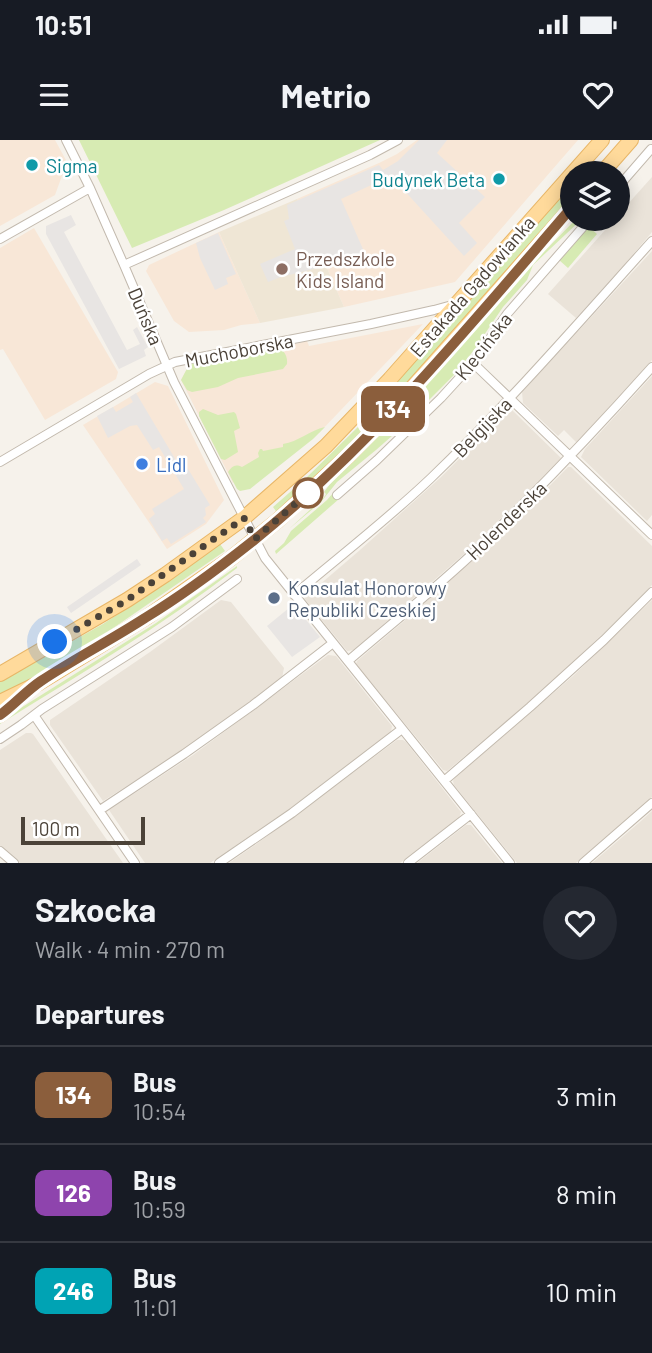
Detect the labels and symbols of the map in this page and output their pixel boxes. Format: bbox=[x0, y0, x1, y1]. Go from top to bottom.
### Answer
place label: Sigma bbox=[46, 154, 98, 177]
marker: Sigma bbox=[24, 157, 40, 173]
place label: Budynek Beta bbox=[372, 168, 485, 191]
marker: Budynek Beta bbox=[491, 171, 507, 187]
street label: Estakada Gądowianka bbox=[405, 211, 539, 361]
place label: Przedszkole Kids Island bbox=[296, 247, 395, 292]
marker: Przedszkole Kids Island bbox=[274, 261, 290, 277]
street label: Duńska bbox=[124, 284, 168, 348]
street label: Klecińska bbox=[450, 308, 516, 384]
street label: Muchoborska bbox=[183, 328, 295, 372]
line badge: 134 bbox=[353, 386, 433, 432]
street label: Belgijska bbox=[448, 392, 516, 462]
place label: Lidl bbox=[156, 453, 186, 476]
marker: Lidl bbox=[134, 456, 150, 472]
street label: Holenderska bbox=[461, 476, 551, 564]
unlabelled marker bbox=[293, 478, 323, 508]
place label: Konsulat Honorowy Republiki Czeskiej bbox=[288, 576, 447, 621]
marker: Konsulat Honorowy Republiki Czeskiej bbox=[266, 590, 282, 606]
your location bbox=[37, 624, 72, 659]
scale bar bbox=[21, 814, 145, 846]

